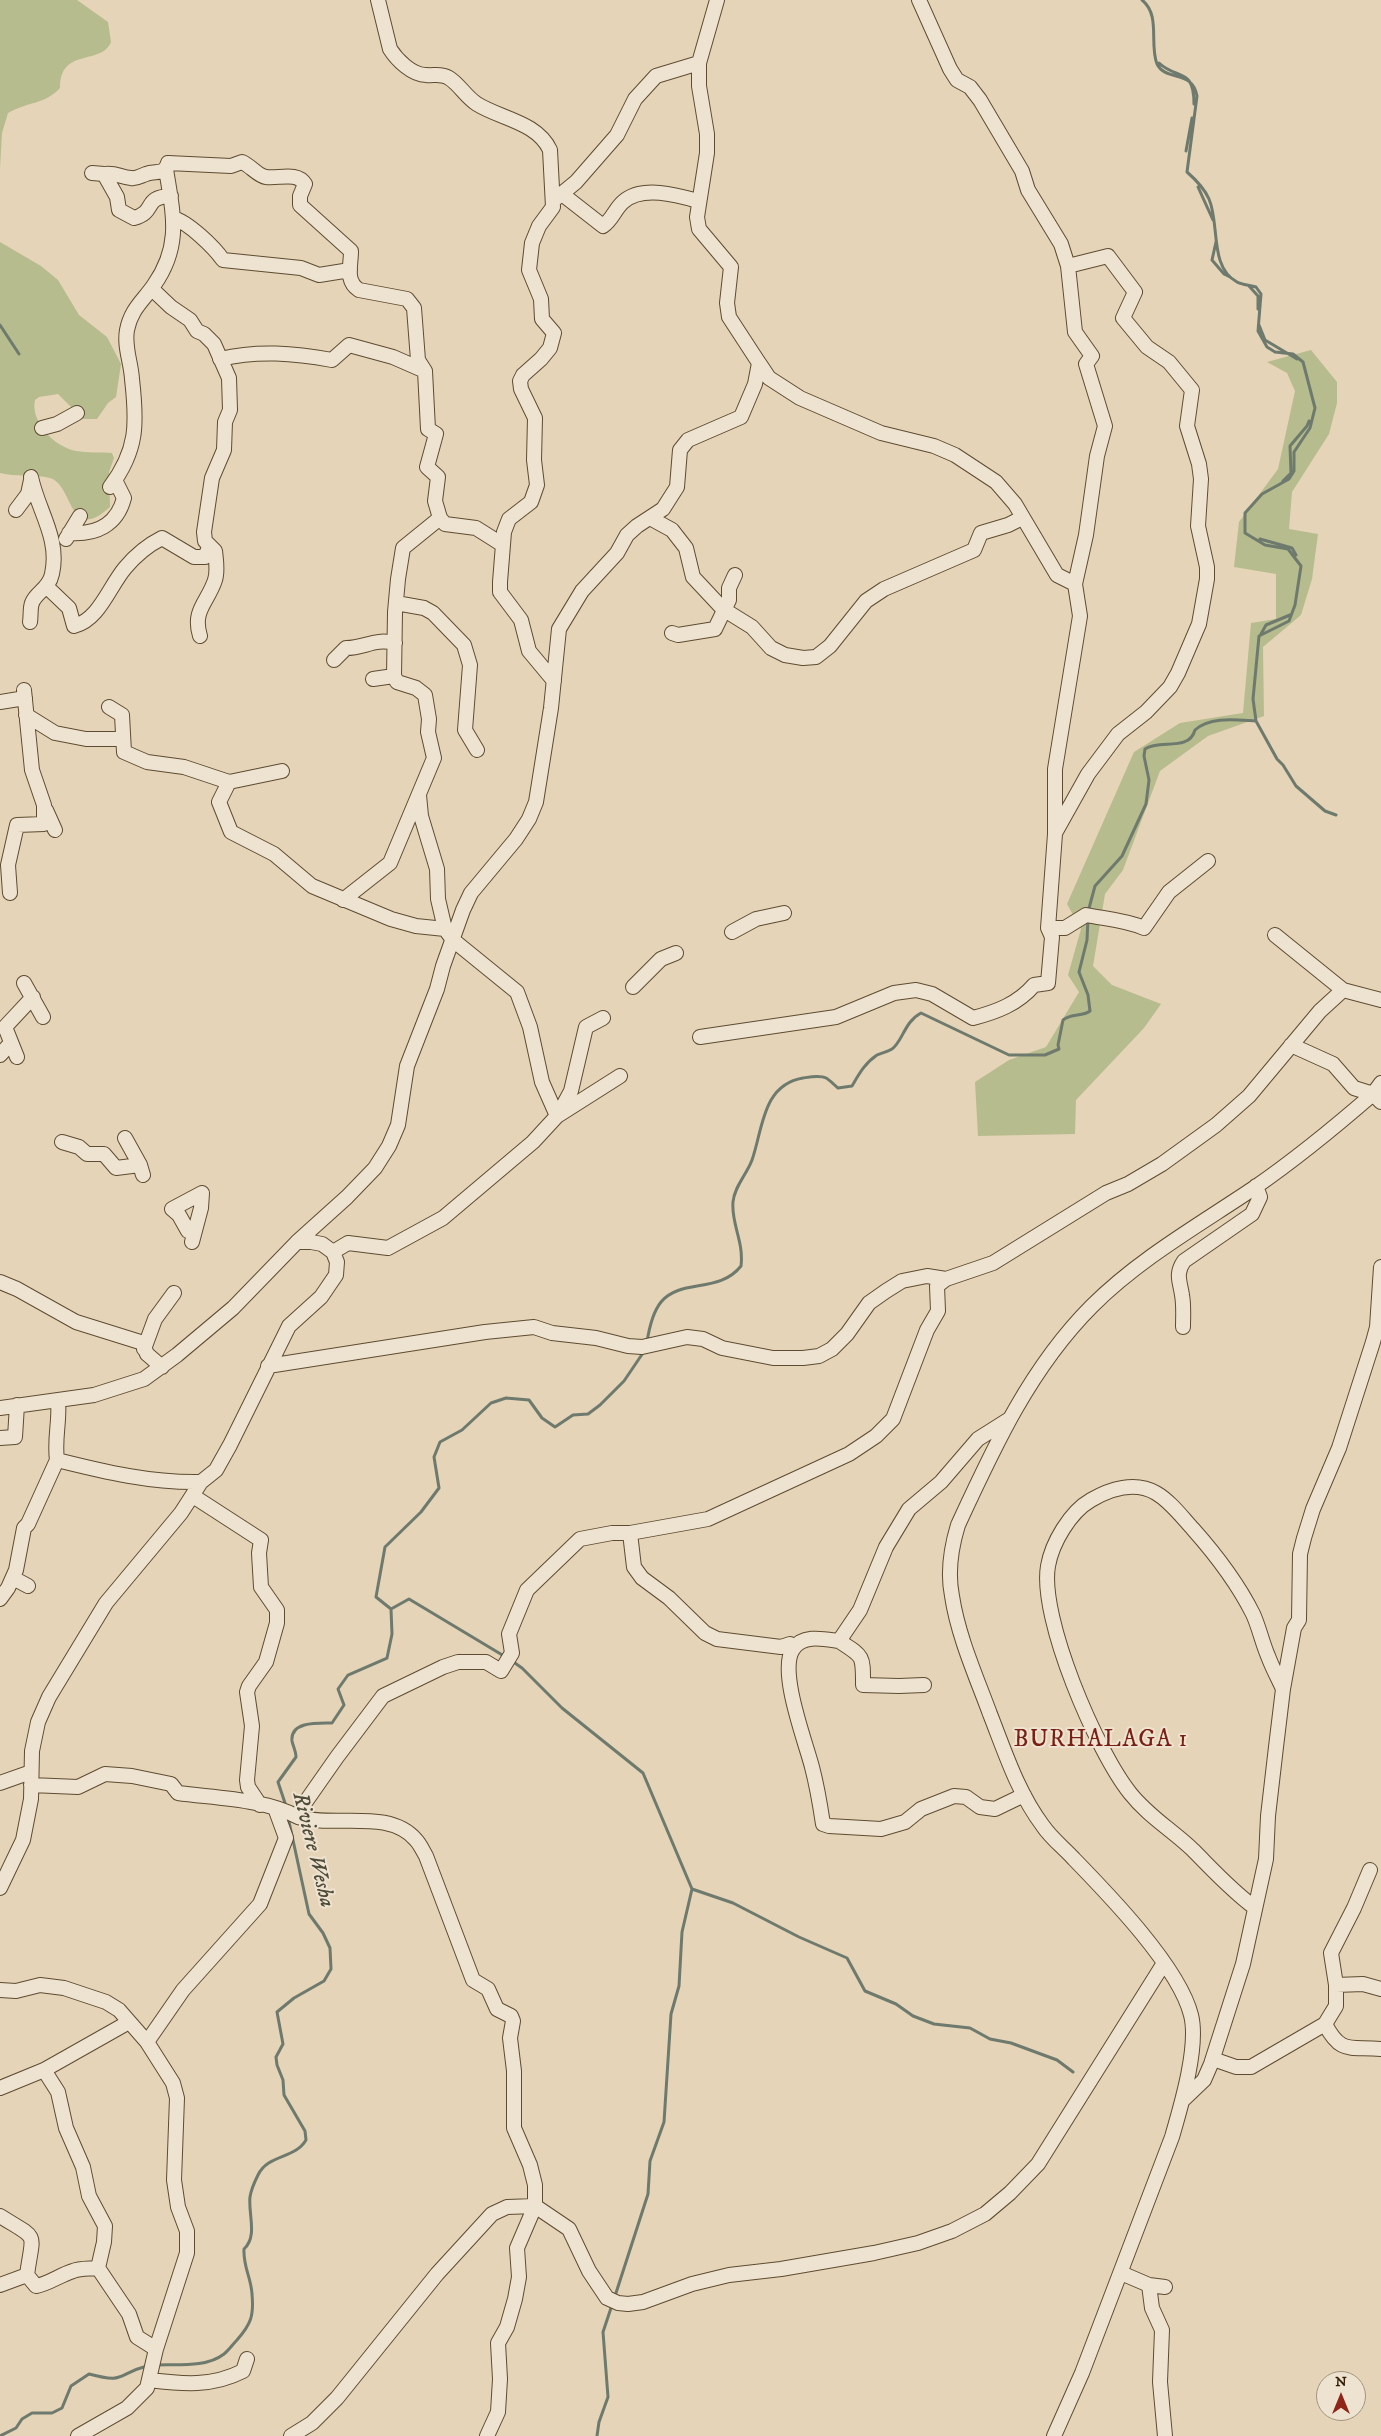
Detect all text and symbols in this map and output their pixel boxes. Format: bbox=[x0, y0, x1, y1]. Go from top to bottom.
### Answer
district label: BURHALAGA 1 bbox=[1012, 1727, 1190, 1755]
water label: Riviere Wesha bbox=[285, 1790, 339, 1910]
north arrow bbox=[1316, 2371, 1366, 2421]
text: N bbox=[1335, 2373, 1347, 2391]

